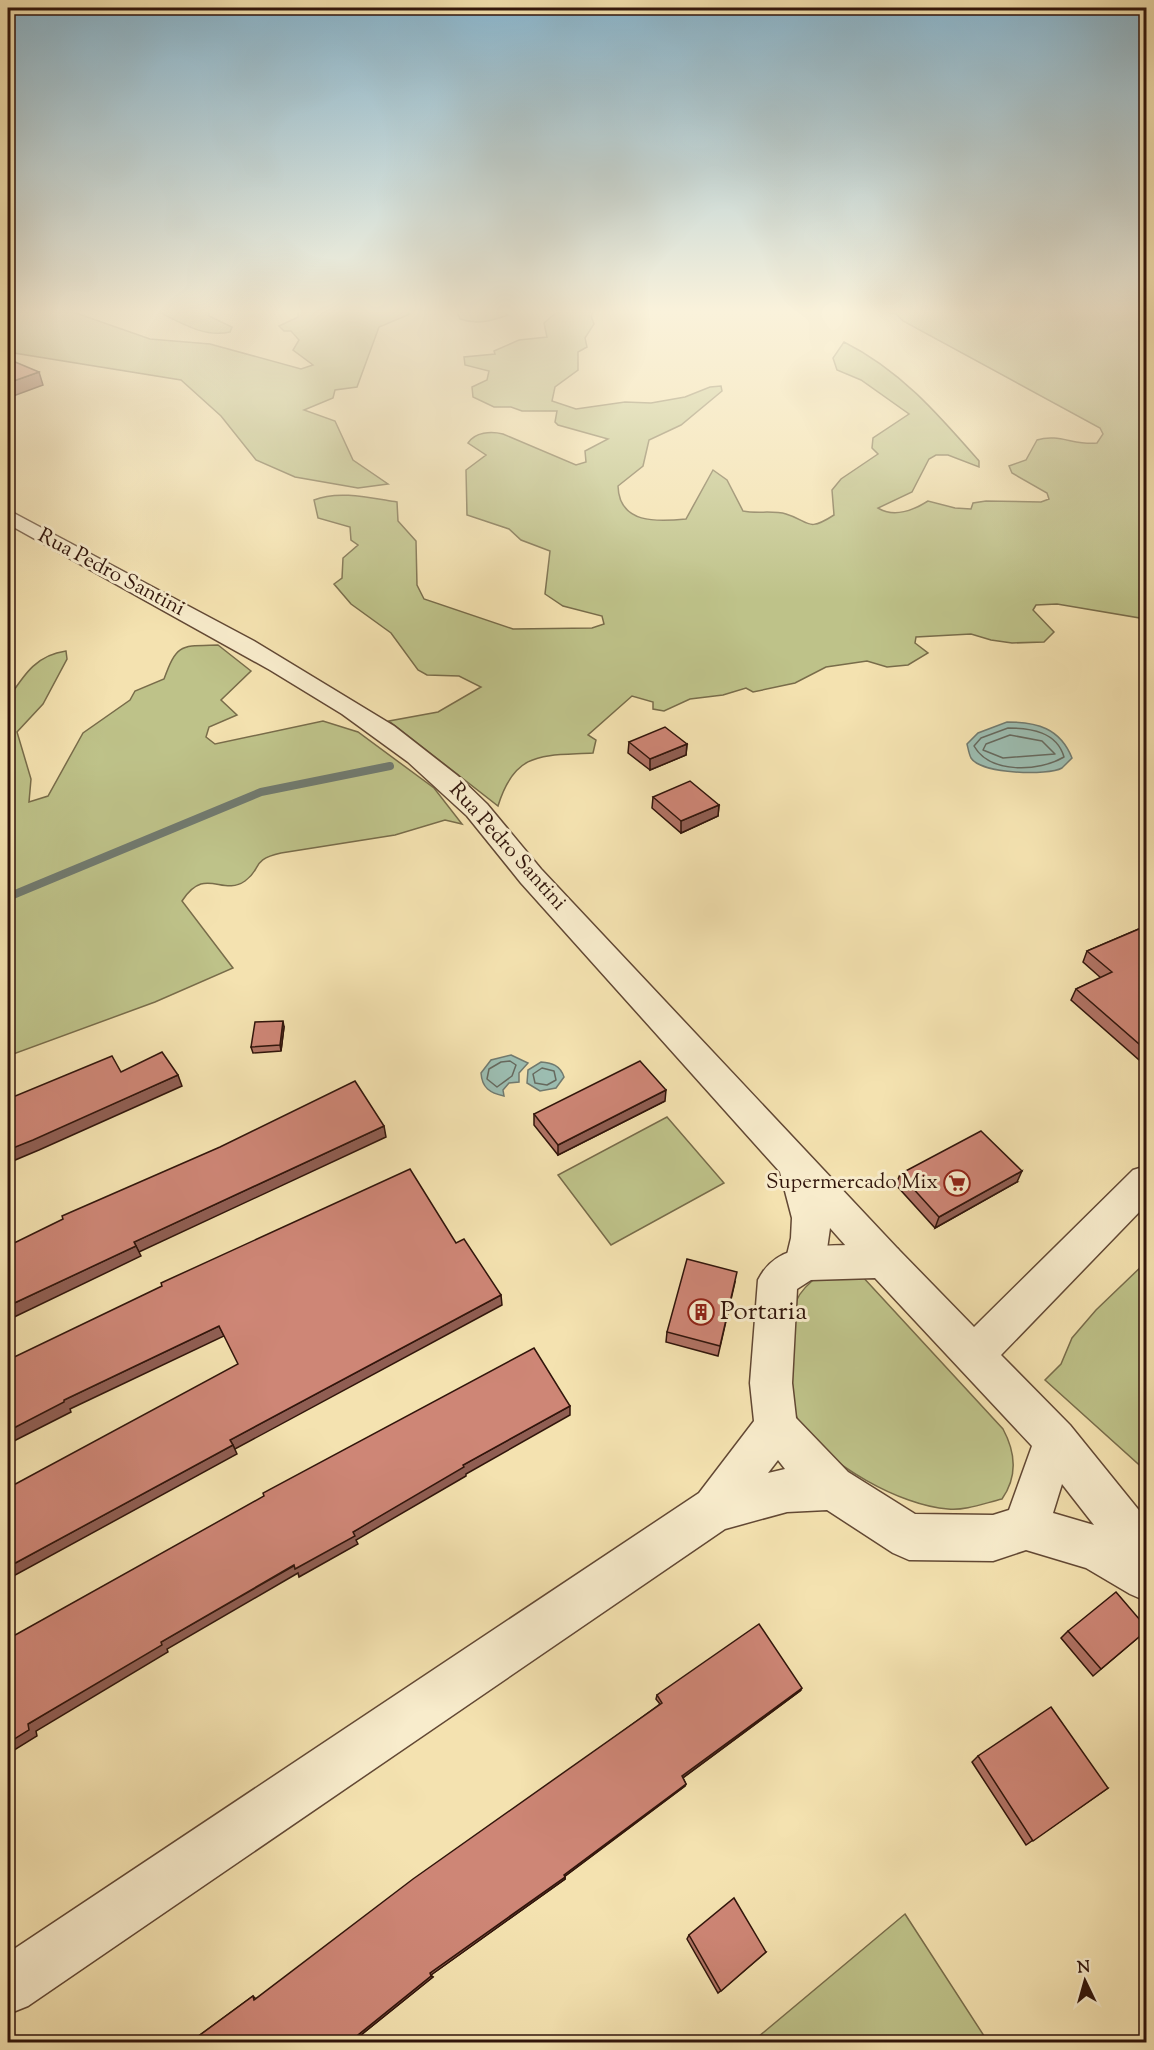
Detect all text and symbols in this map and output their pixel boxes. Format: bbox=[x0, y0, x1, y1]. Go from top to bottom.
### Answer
street label: Rua Pedro Santini bbox=[32, 522, 190, 624]
street label: Rua Pedro Santini bbox=[441, 776, 573, 918]
place label: Supermercado Mix bbox=[766, 1168, 938, 1198]
supermarket icon: Supermercado Mix bbox=[942, 1168, 972, 1198]
place label: Portaria bbox=[720, 1294, 807, 1331]
building icon: Portaria bbox=[686, 1297, 716, 1327]
north arrow bbox=[1055, 1951, 1115, 2011]
text: N bbox=[1077, 1957, 1091, 1981]

